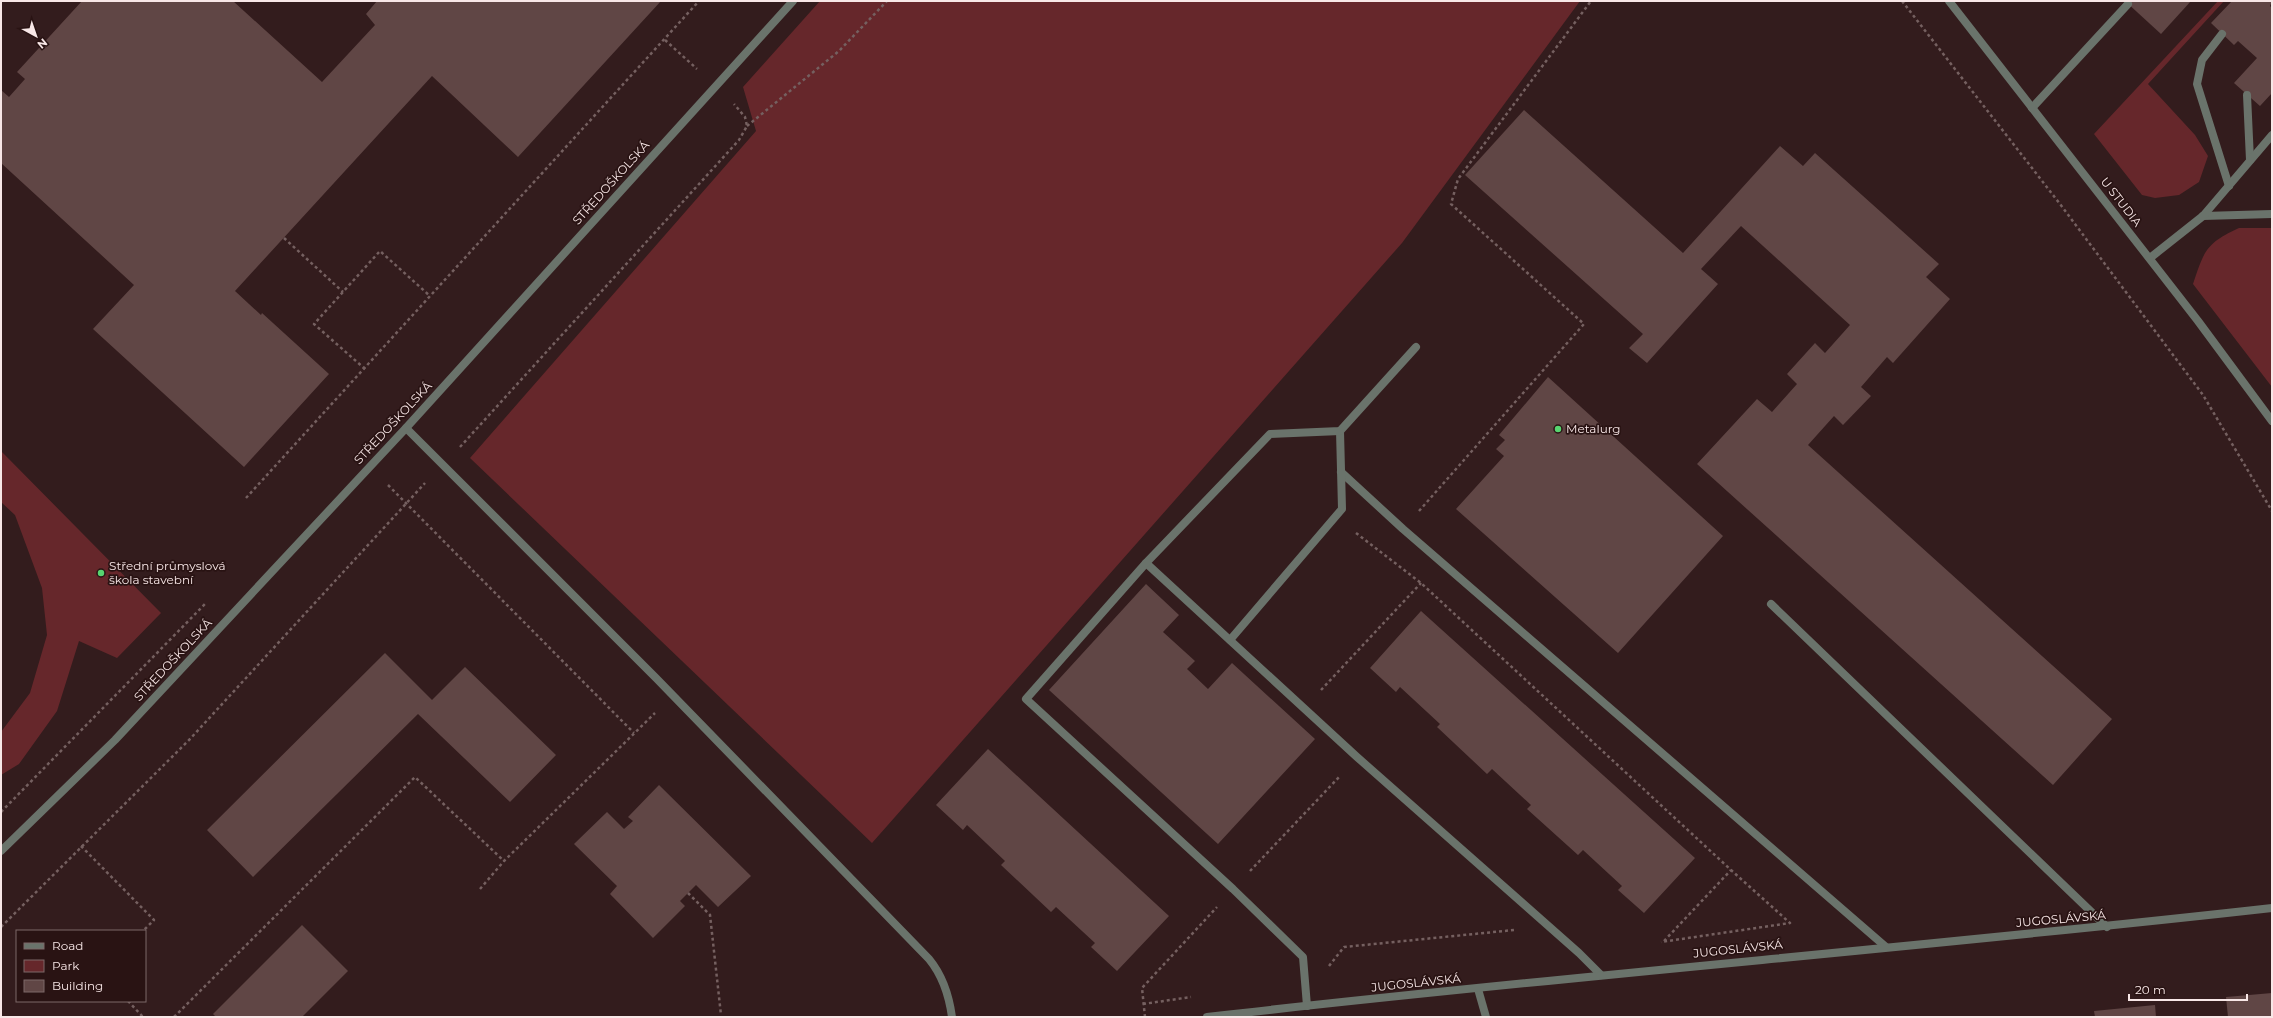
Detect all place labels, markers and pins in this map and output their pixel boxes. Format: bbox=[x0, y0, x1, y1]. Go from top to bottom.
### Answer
place label: Metalurg bbox=[1566, 421, 1621, 436]
marker: Metalurg bbox=[1553, 424, 1563, 434]
place label: Střední průmyslová škola stavební bbox=[109, 558, 226, 587]
marker: Střední průmyslová škola stavební bbox=[96, 568, 106, 578]

